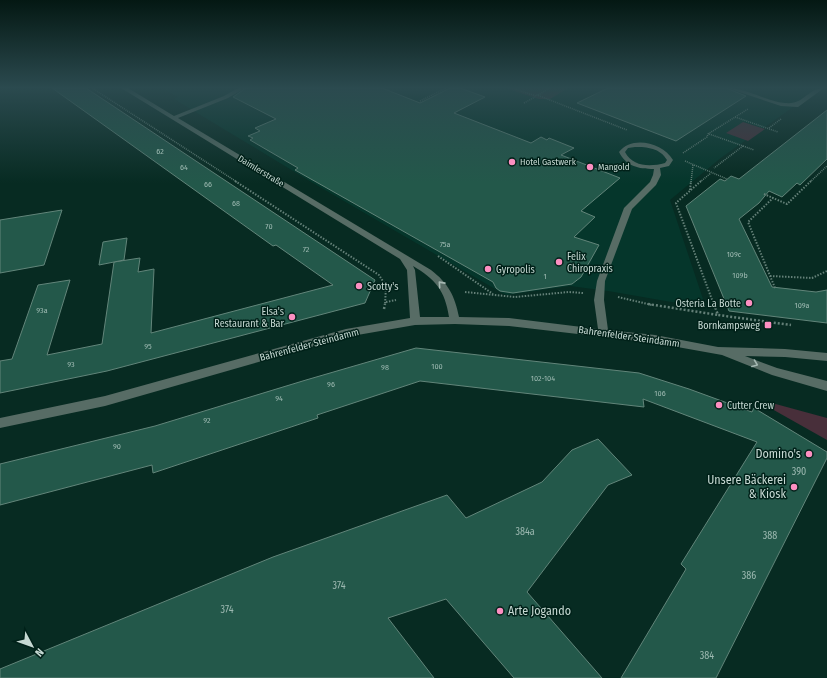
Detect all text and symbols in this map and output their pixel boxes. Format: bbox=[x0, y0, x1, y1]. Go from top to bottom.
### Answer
house number: 62 bbox=[156, 147, 164, 156]
street label: Daimlerstraße bbox=[236, 153, 286, 189]
marker: Hotel Gastwerk bbox=[507, 157, 517, 167]
place label: Hotel Gastwerk bbox=[520, 157, 577, 167]
marker: Mangold bbox=[585, 162, 595, 172]
place label: Mangold bbox=[598, 162, 630, 172]
house number: 64 bbox=[180, 163, 188, 172]
house number: 66 bbox=[204, 180, 212, 189]
house number: 68 bbox=[232, 199, 240, 208]
house number: 70 bbox=[265, 222, 273, 231]
house number: 75a bbox=[440, 240, 450, 249]
house number: 72 bbox=[303, 245, 310, 254]
house number: 109c bbox=[727, 250, 742, 259]
place label: Felix Chiropraxis bbox=[567, 251, 613, 275]
marker: Felix Chiropraxis bbox=[554, 257, 564, 267]
marker: Gyropolis bbox=[483, 264, 493, 274]
place label: Gyropolis bbox=[496, 264, 535, 276]
house number: 109b bbox=[732, 271, 748, 280]
house number: 1 bbox=[543, 272, 547, 281]
marker: Scotty's bbox=[354, 281, 364, 291]
place label: Scotty's bbox=[367, 281, 398, 293]
one-way arrow bbox=[439, 281, 446, 289]
place label: Osteria La Botte bbox=[675, 298, 741, 310]
marker: Osteria La Botte bbox=[744, 298, 754, 308]
house number: 109a bbox=[795, 301, 810, 310]
house number: 93a bbox=[36, 306, 48, 315]
place label: Elsa's Restaurant & Bar bbox=[214, 306, 285, 330]
marker: Elsa's Restaurant & Bar bbox=[287, 312, 297, 322]
place label: Bornkampsweg bbox=[698, 320, 760, 332]
marker: Bornkampsweg bbox=[763, 320, 773, 330]
street label: Bahrenfelder Steindamm bbox=[577, 324, 680, 350]
street label: Bahrenfelder Steindamm bbox=[258, 326, 360, 364]
house number: 95 bbox=[144, 342, 152, 351]
house number: 93 bbox=[67, 360, 75, 369]
one-way arrow bbox=[751, 360, 758, 368]
house number: 100 bbox=[431, 362, 443, 371]
house number: 98 bbox=[381, 363, 389, 372]
house number: 102-104 bbox=[531, 374, 555, 383]
house number: 96 bbox=[327, 380, 335, 389]
house number: 106 bbox=[654, 389, 666, 398]
house number: 94 bbox=[275, 394, 283, 403]
marker: Cutter Crew bbox=[714, 400, 724, 410]
place label: Cutter Crew bbox=[727, 400, 774, 412]
house number: 92 bbox=[203, 416, 211, 425]
house number: 90 bbox=[113, 442, 121, 451]
place label: Domino's bbox=[756, 447, 801, 461]
marker: Domino's bbox=[804, 449, 814, 459]
house number: 390 bbox=[792, 466, 806, 478]
place label: Unsere Bäckerei & Kiosk bbox=[707, 473, 786, 501]
marker: Unsere Bäckerei & Kiosk bbox=[789, 482, 799, 492]
house number: 384a bbox=[515, 526, 535, 538]
house number: 388 bbox=[763, 530, 777, 542]
house number: 386 bbox=[742, 570, 756, 582]
house number: 374 bbox=[332, 580, 346, 592]
house number: 374 bbox=[220, 604, 234, 616]
place label: Arte Jogando bbox=[508, 604, 571, 618]
marker: Arte Jogando bbox=[495, 606, 505, 616]
north arrow bbox=[12, 626, 52, 666]
text: N bbox=[32, 645, 46, 659]
house number: 384 bbox=[700, 650, 714, 662]

